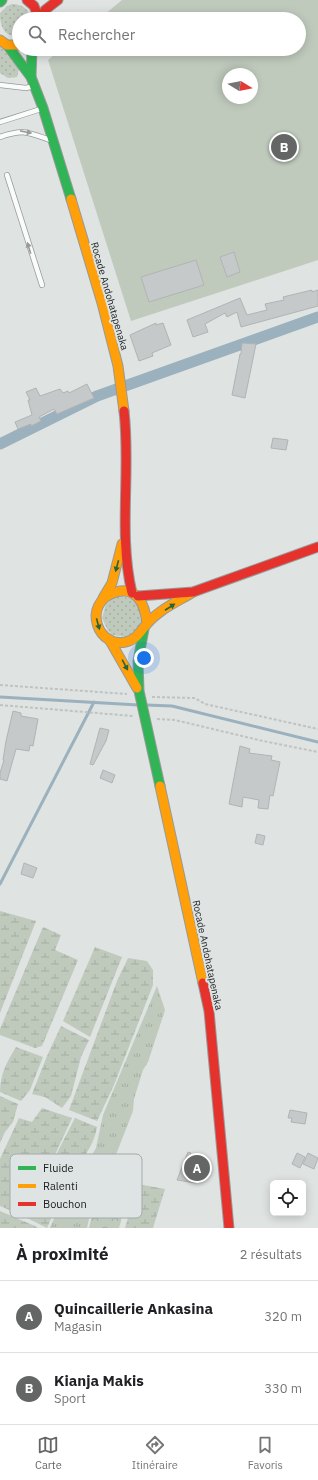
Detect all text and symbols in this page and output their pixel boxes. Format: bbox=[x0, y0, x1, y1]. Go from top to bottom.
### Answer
search box bbox=[12, 12, 306, 56]
icon: search bbox=[26, 23, 48, 45]
text: Rechercher bbox=[58, 25, 135, 44]
north arrow bbox=[222, 68, 258, 104]
one-way arrow bbox=[20, 130, 32, 136]
pin: B bbox=[271, 132, 297, 162]
street label: Rocade Andohatapenaka bbox=[88, 240, 131, 352]
one-way arrow bbox=[26, 242, 32, 254]
one-way arrow bbox=[114, 560, 120, 572]
one-way arrow bbox=[164, 603, 175, 611]
one-way arrow bbox=[95, 617, 101, 630]
your location bbox=[134, 648, 154, 668]
one-way arrow bbox=[121, 659, 128, 671]
street label: Rocade Andohatapenaka bbox=[189, 899, 226, 1012]
pin: A bbox=[184, 1153, 210, 1183]
legend bbox=[10, 1154, 142, 1218]
text: Fluide bbox=[43, 1161, 74, 1175]
text: Ralenti bbox=[43, 1179, 78, 1193]
map controls bbox=[270, 1180, 306, 1216]
button: locate bbox=[270, 1180, 306, 1216]
text: Bouchon bbox=[43, 1197, 87, 1211]
text: À proximité bbox=[16, 1243, 109, 1265]
text: 2 résultats bbox=[240, 1246, 302, 1263]
text: Quincaillerie Ankasina bbox=[54, 1299, 213, 1318]
text: A bbox=[25, 1308, 33, 1325]
text: 320 m bbox=[264, 1308, 302, 1325]
text: Magasin bbox=[54, 1318, 102, 1335]
text: Kianja Makis bbox=[54, 1371, 144, 1390]
text: B bbox=[25, 1380, 33, 1397]
text: 330 m bbox=[264, 1380, 302, 1397]
text: Sport bbox=[54, 1390, 86, 1407]
tab: Carte bbox=[35, 1434, 62, 1472]
tab: Itinéraire bbox=[132, 1434, 178, 1472]
tab: Favoris bbox=[248, 1434, 283, 1472]

